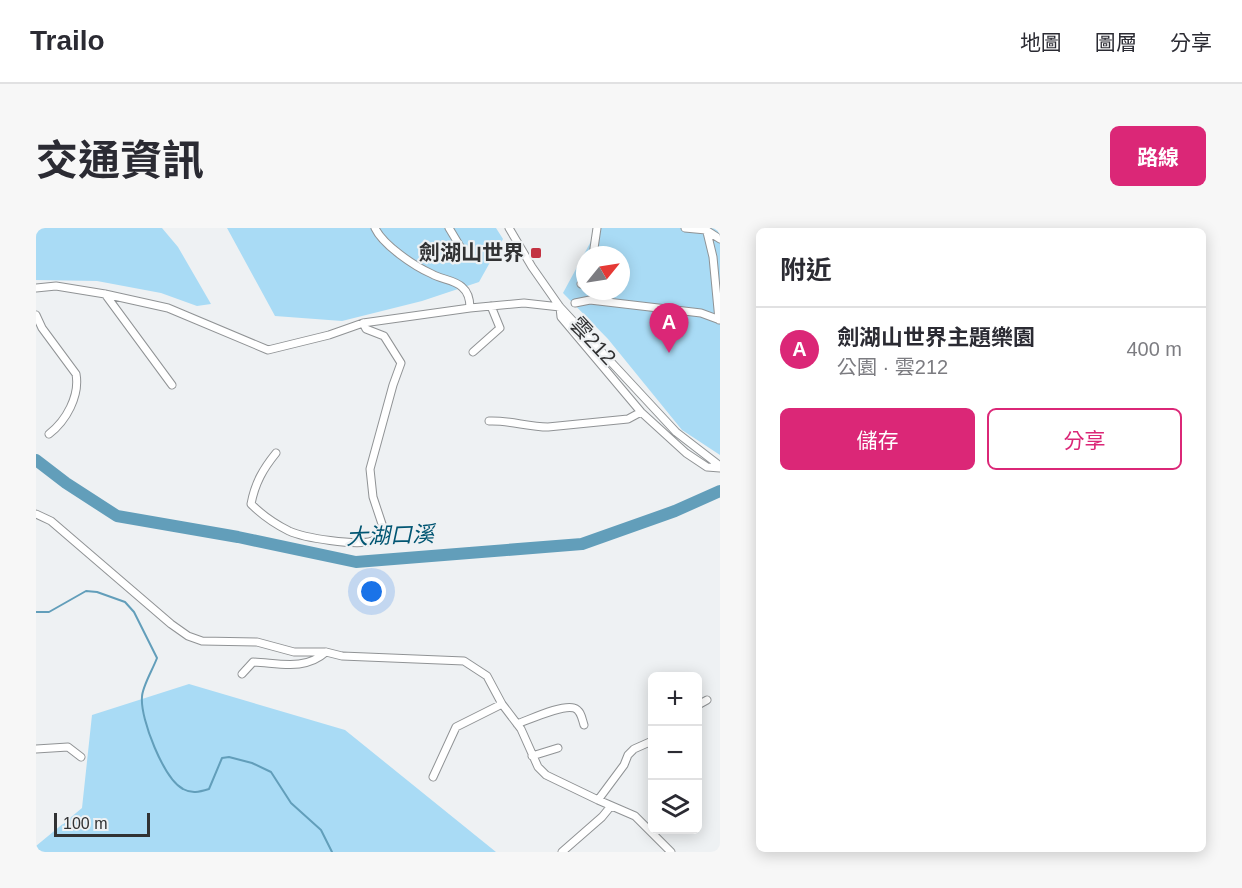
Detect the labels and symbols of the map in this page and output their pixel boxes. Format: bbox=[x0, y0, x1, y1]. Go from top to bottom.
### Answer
place label: 劍湖山世界 bbox=[419, 241, 524, 264]
marker: 劍湖山世界 bbox=[529, 246, 543, 260]
north arrow bbox=[576, 246, 630, 300]
pin: A bbox=[650, 304, 688, 353]
street label: 雲212 bbox=[566, 312, 621, 369]
water label: 大湖口溪 bbox=[346, 521, 437, 550]
your location bbox=[357, 577, 386, 606]
scale bar bbox=[54, 810, 150, 838]

